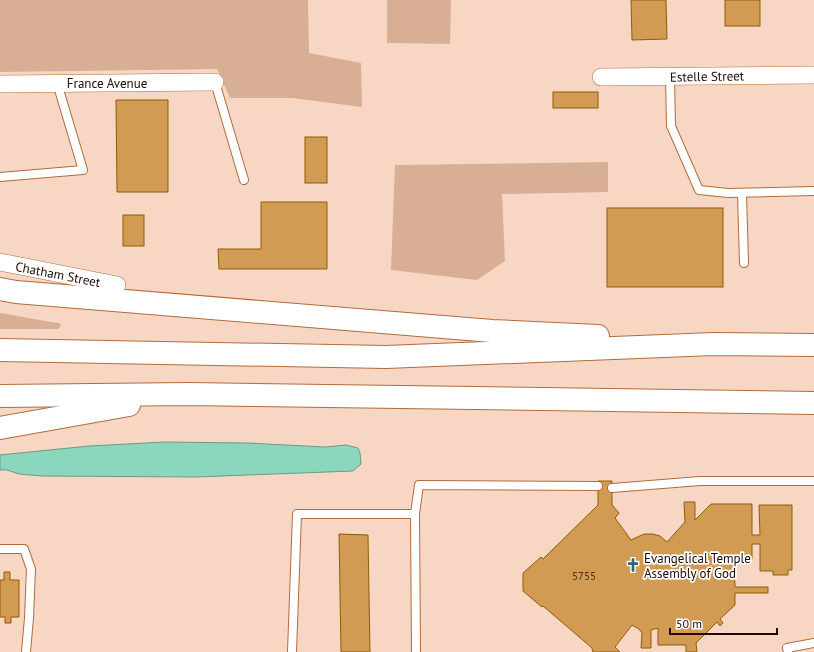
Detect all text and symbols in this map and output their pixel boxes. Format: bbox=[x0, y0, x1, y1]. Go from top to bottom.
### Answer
street label: Estelle Street bbox=[670, 67, 745, 86]
street label: France Avenue bbox=[67, 75, 147, 92]
street label: Chatham Street bbox=[14, 258, 102, 291]
place label: Evangelical Temple Assembly of God bbox=[644, 550, 751, 582]
church icon: Evangelical Temple Assembly of God bbox=[625, 557, 641, 573]
house number: 5755 bbox=[572, 569, 596, 583]
scale bar bbox=[670, 610, 777, 636]
text: 50 m bbox=[676, 616, 702, 631]

